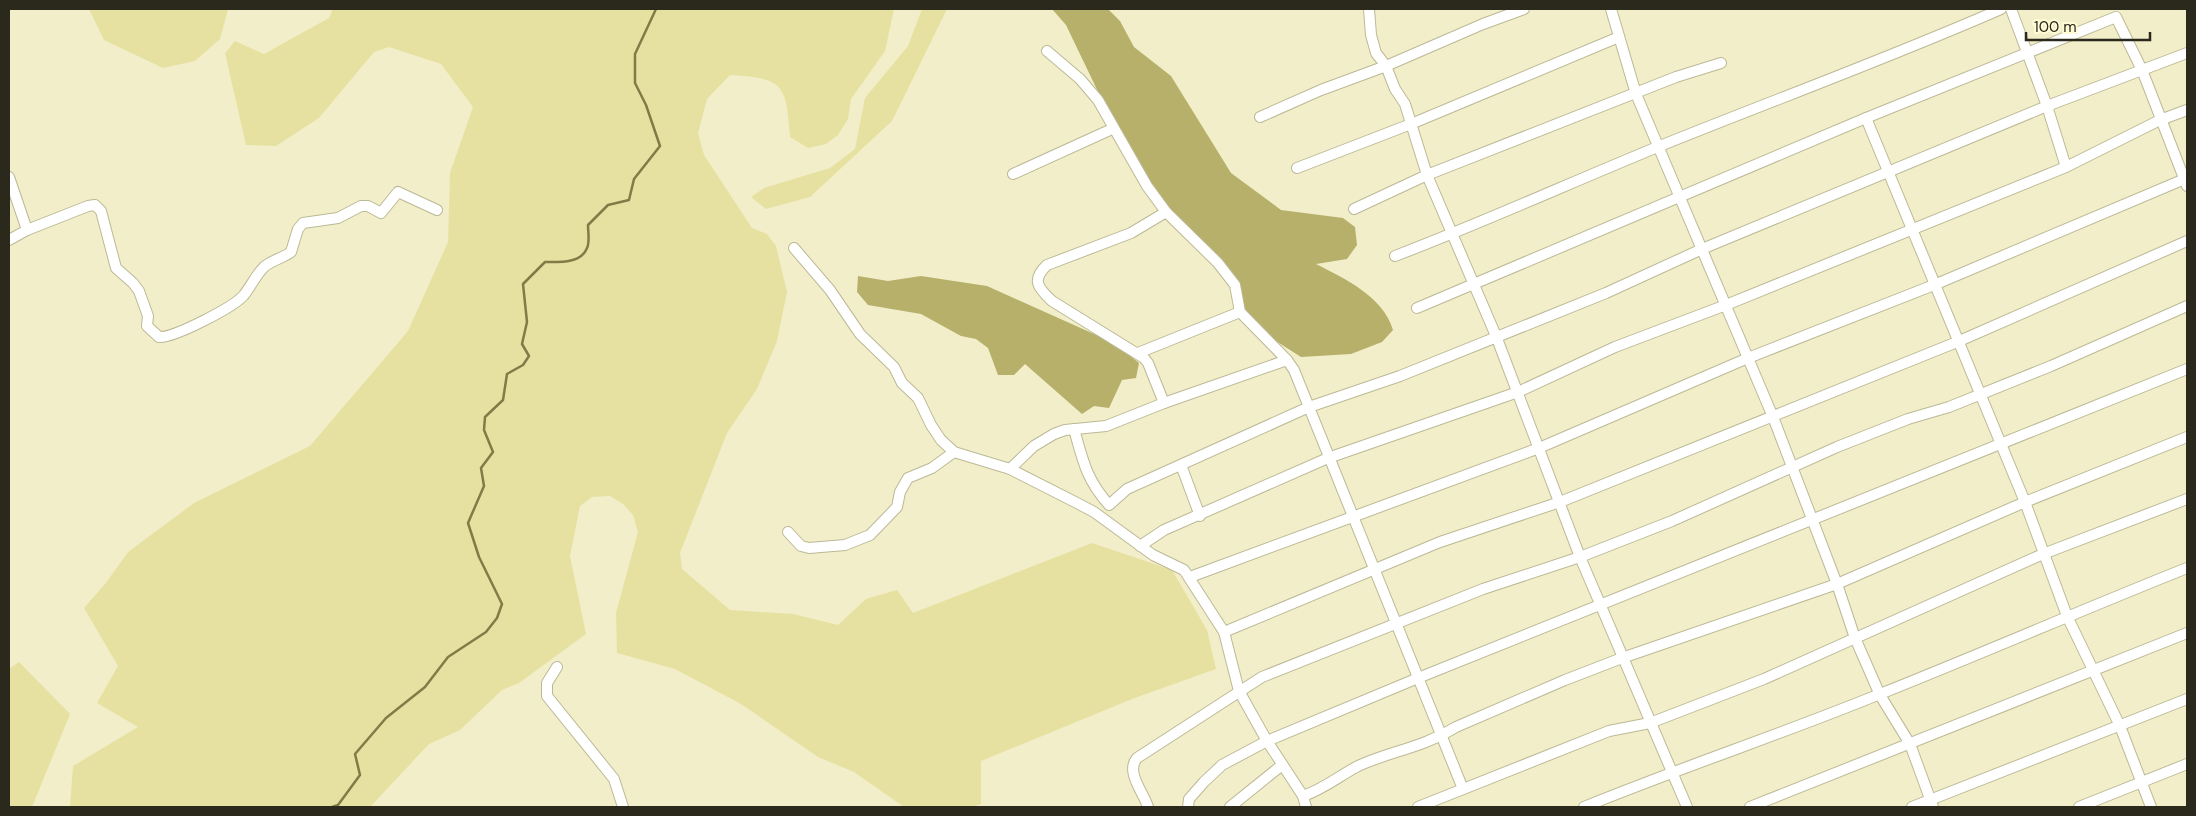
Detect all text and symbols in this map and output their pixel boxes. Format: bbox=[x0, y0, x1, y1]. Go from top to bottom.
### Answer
scale bar bbox=[2026, 10, 2150, 42]
text: 100 m bbox=[2034, 17, 2077, 37]

